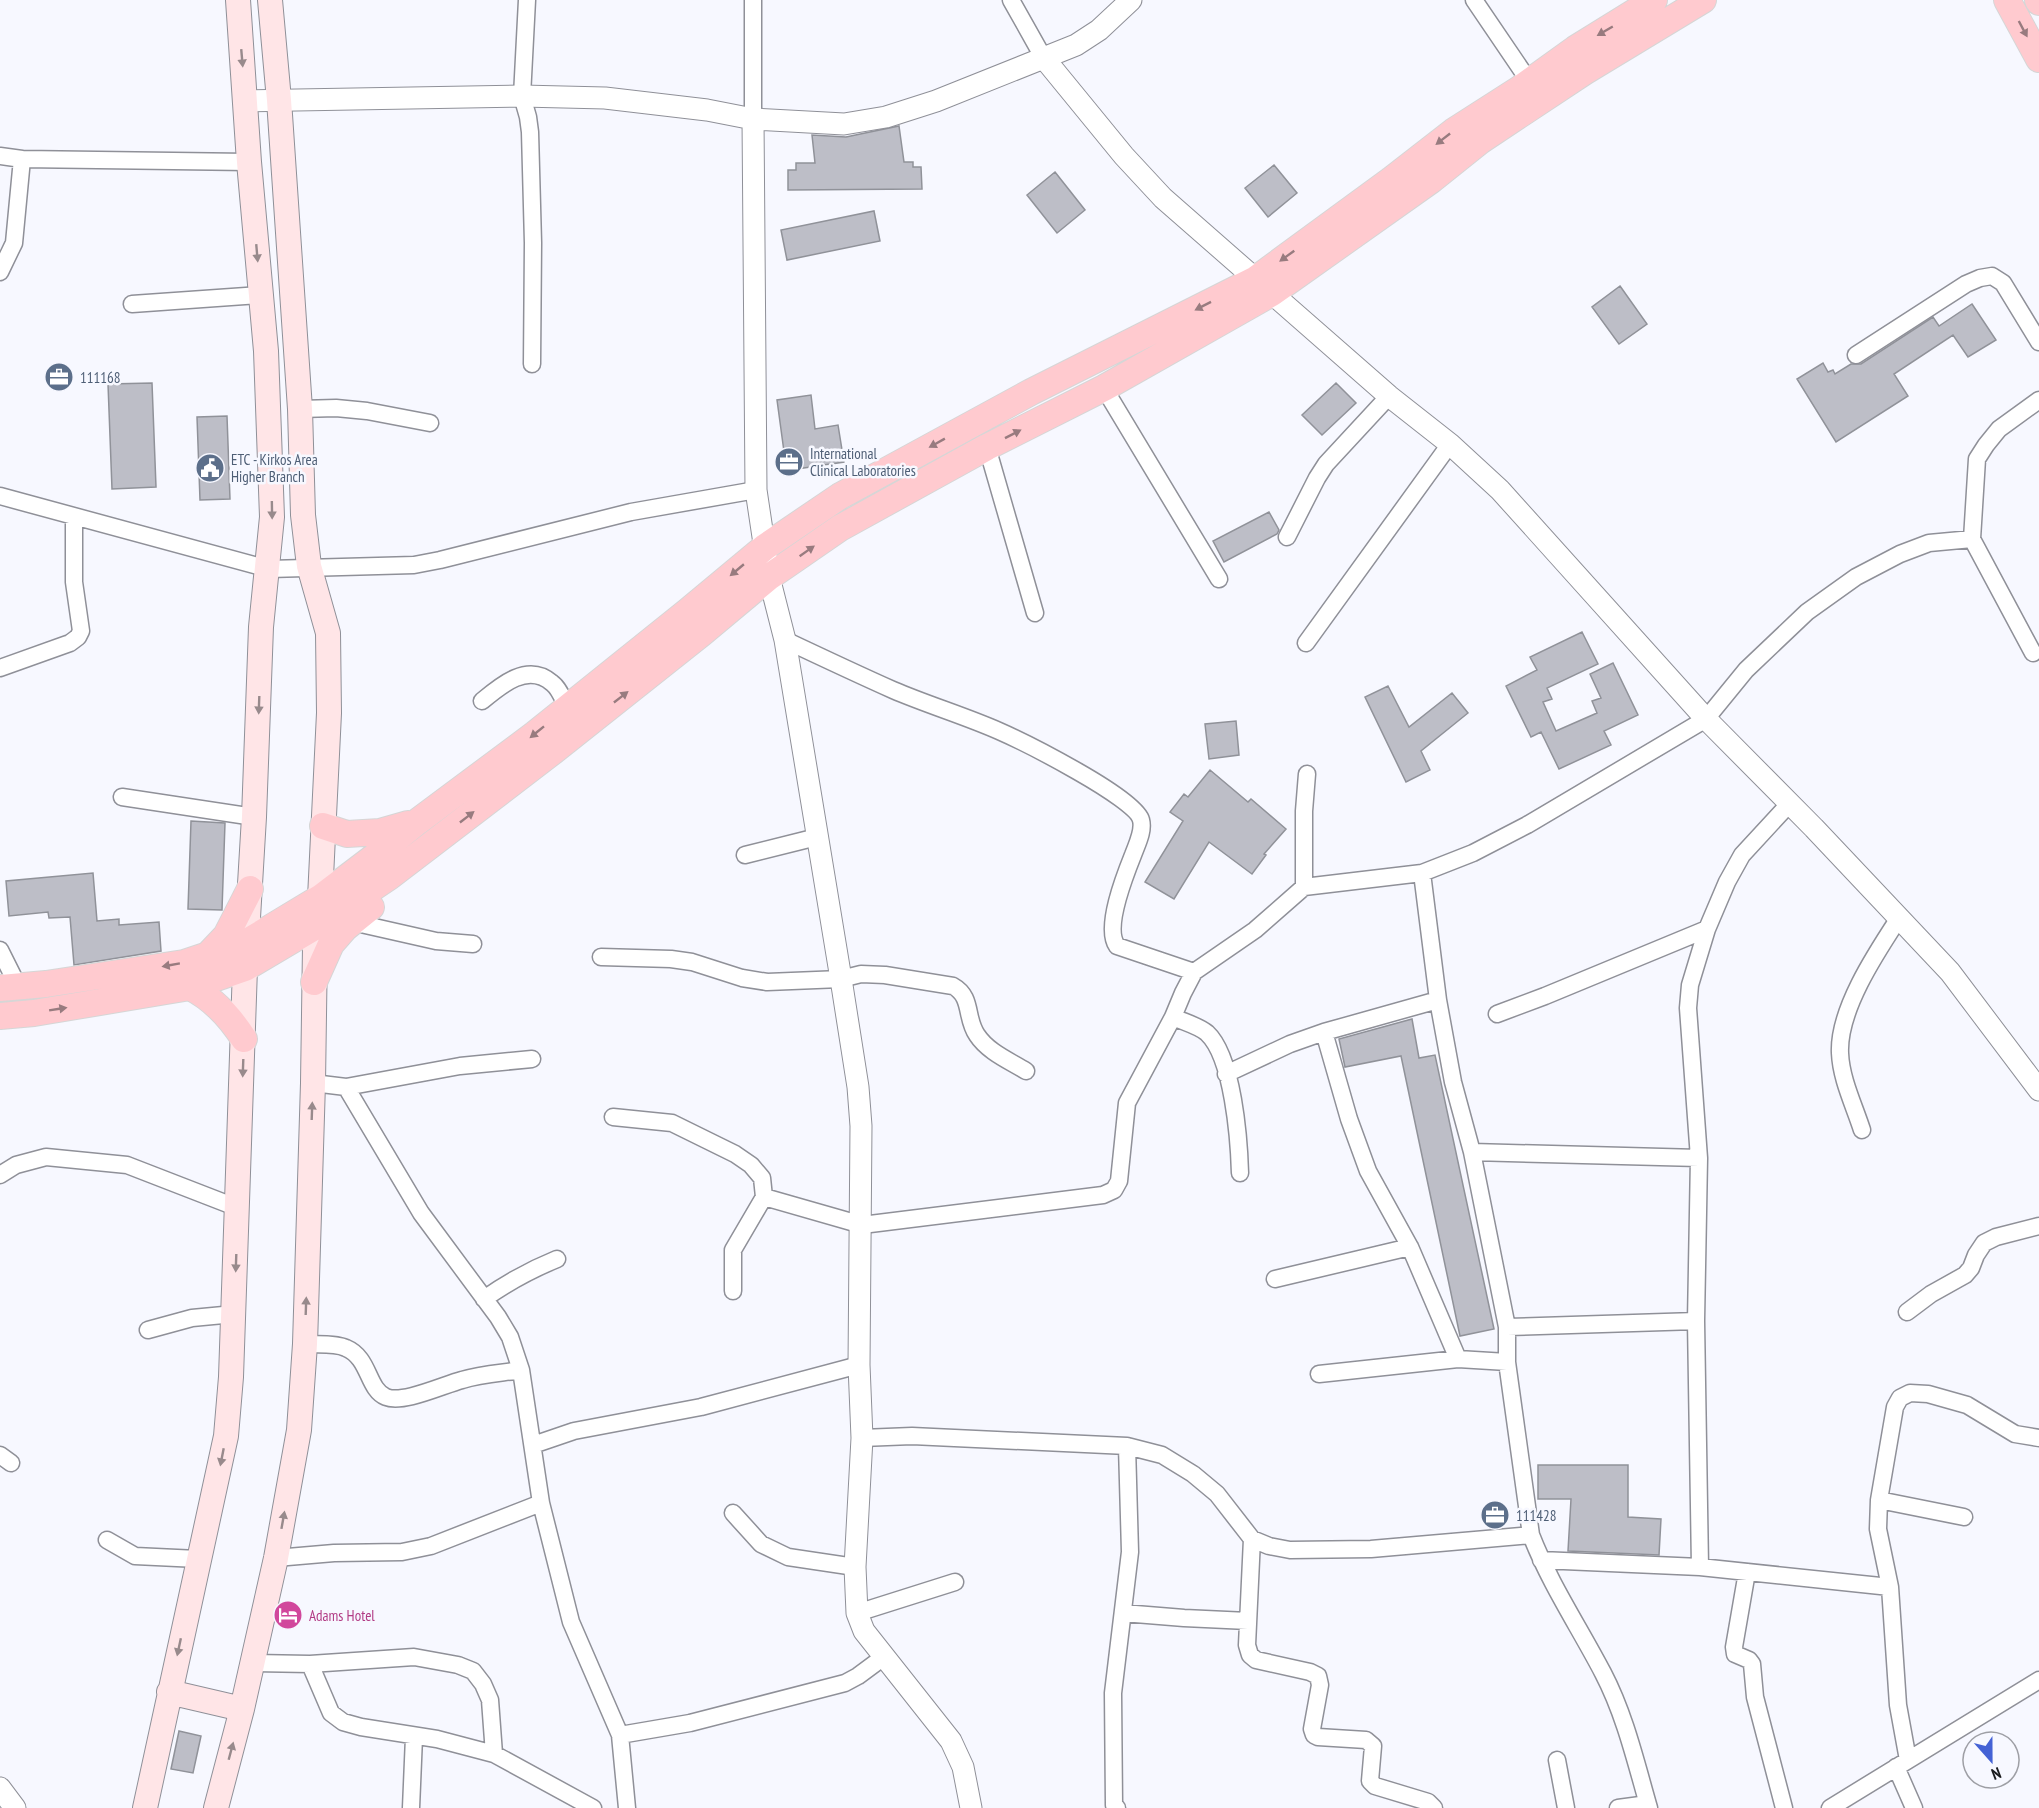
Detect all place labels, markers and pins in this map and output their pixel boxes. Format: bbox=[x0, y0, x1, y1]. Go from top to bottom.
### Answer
office icon: 111168 bbox=[43, 361, 75, 393]
place label: 111168 bbox=[80, 368, 121, 387]
place label: International Clinical Laboratories bbox=[810, 444, 916, 480]
office icon: International Clinical Laboratories bbox=[773, 446, 805, 478]
place label: ETC - Kirkos Area Higher Branch bbox=[231, 450, 318, 486]
public building icon: ETC - Kirkos Area Higher Branch bbox=[194, 452, 226, 484]
office icon: 111428 bbox=[1479, 1499, 1511, 1531]
place label: 111428 bbox=[1516, 1506, 1557, 1525]
hotel icon: Adams Hotel bbox=[272, 1599, 304, 1631]
place label: Adams Hotel bbox=[309, 1606, 375, 1625]

